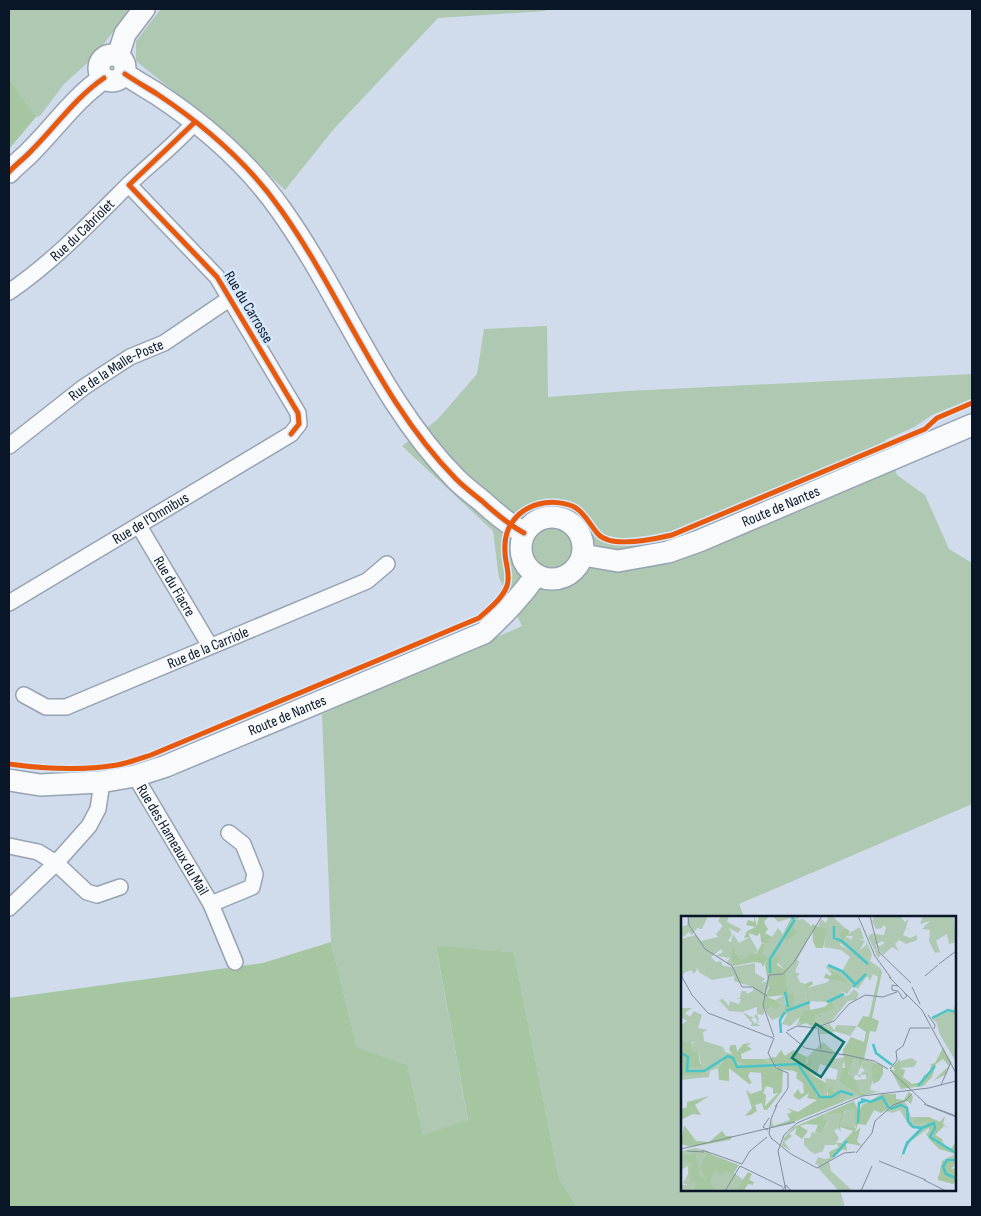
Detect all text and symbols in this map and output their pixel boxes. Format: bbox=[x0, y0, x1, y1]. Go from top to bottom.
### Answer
street label: Rue du Cabriolet bbox=[46, 195, 119, 266]
street label: Rue du Carrosse bbox=[220, 268, 277, 347]
street label: Rue de la Malle-Poste bbox=[65, 335, 167, 406]
street label: Route de Nantes bbox=[739, 482, 823, 532]
street label: Rue de l'Omnibus bbox=[109, 488, 192, 549]
street label: Rue du Fiacre bbox=[149, 553, 199, 620]
street label: Rue de la Carriole bbox=[165, 623, 252, 674]
street label: Route de Nantes bbox=[246, 691, 329, 740]
street label: Rue des Hameaux du Mail bbox=[132, 781, 213, 899]
inset map bbox=[681, 916, 956, 1191]

